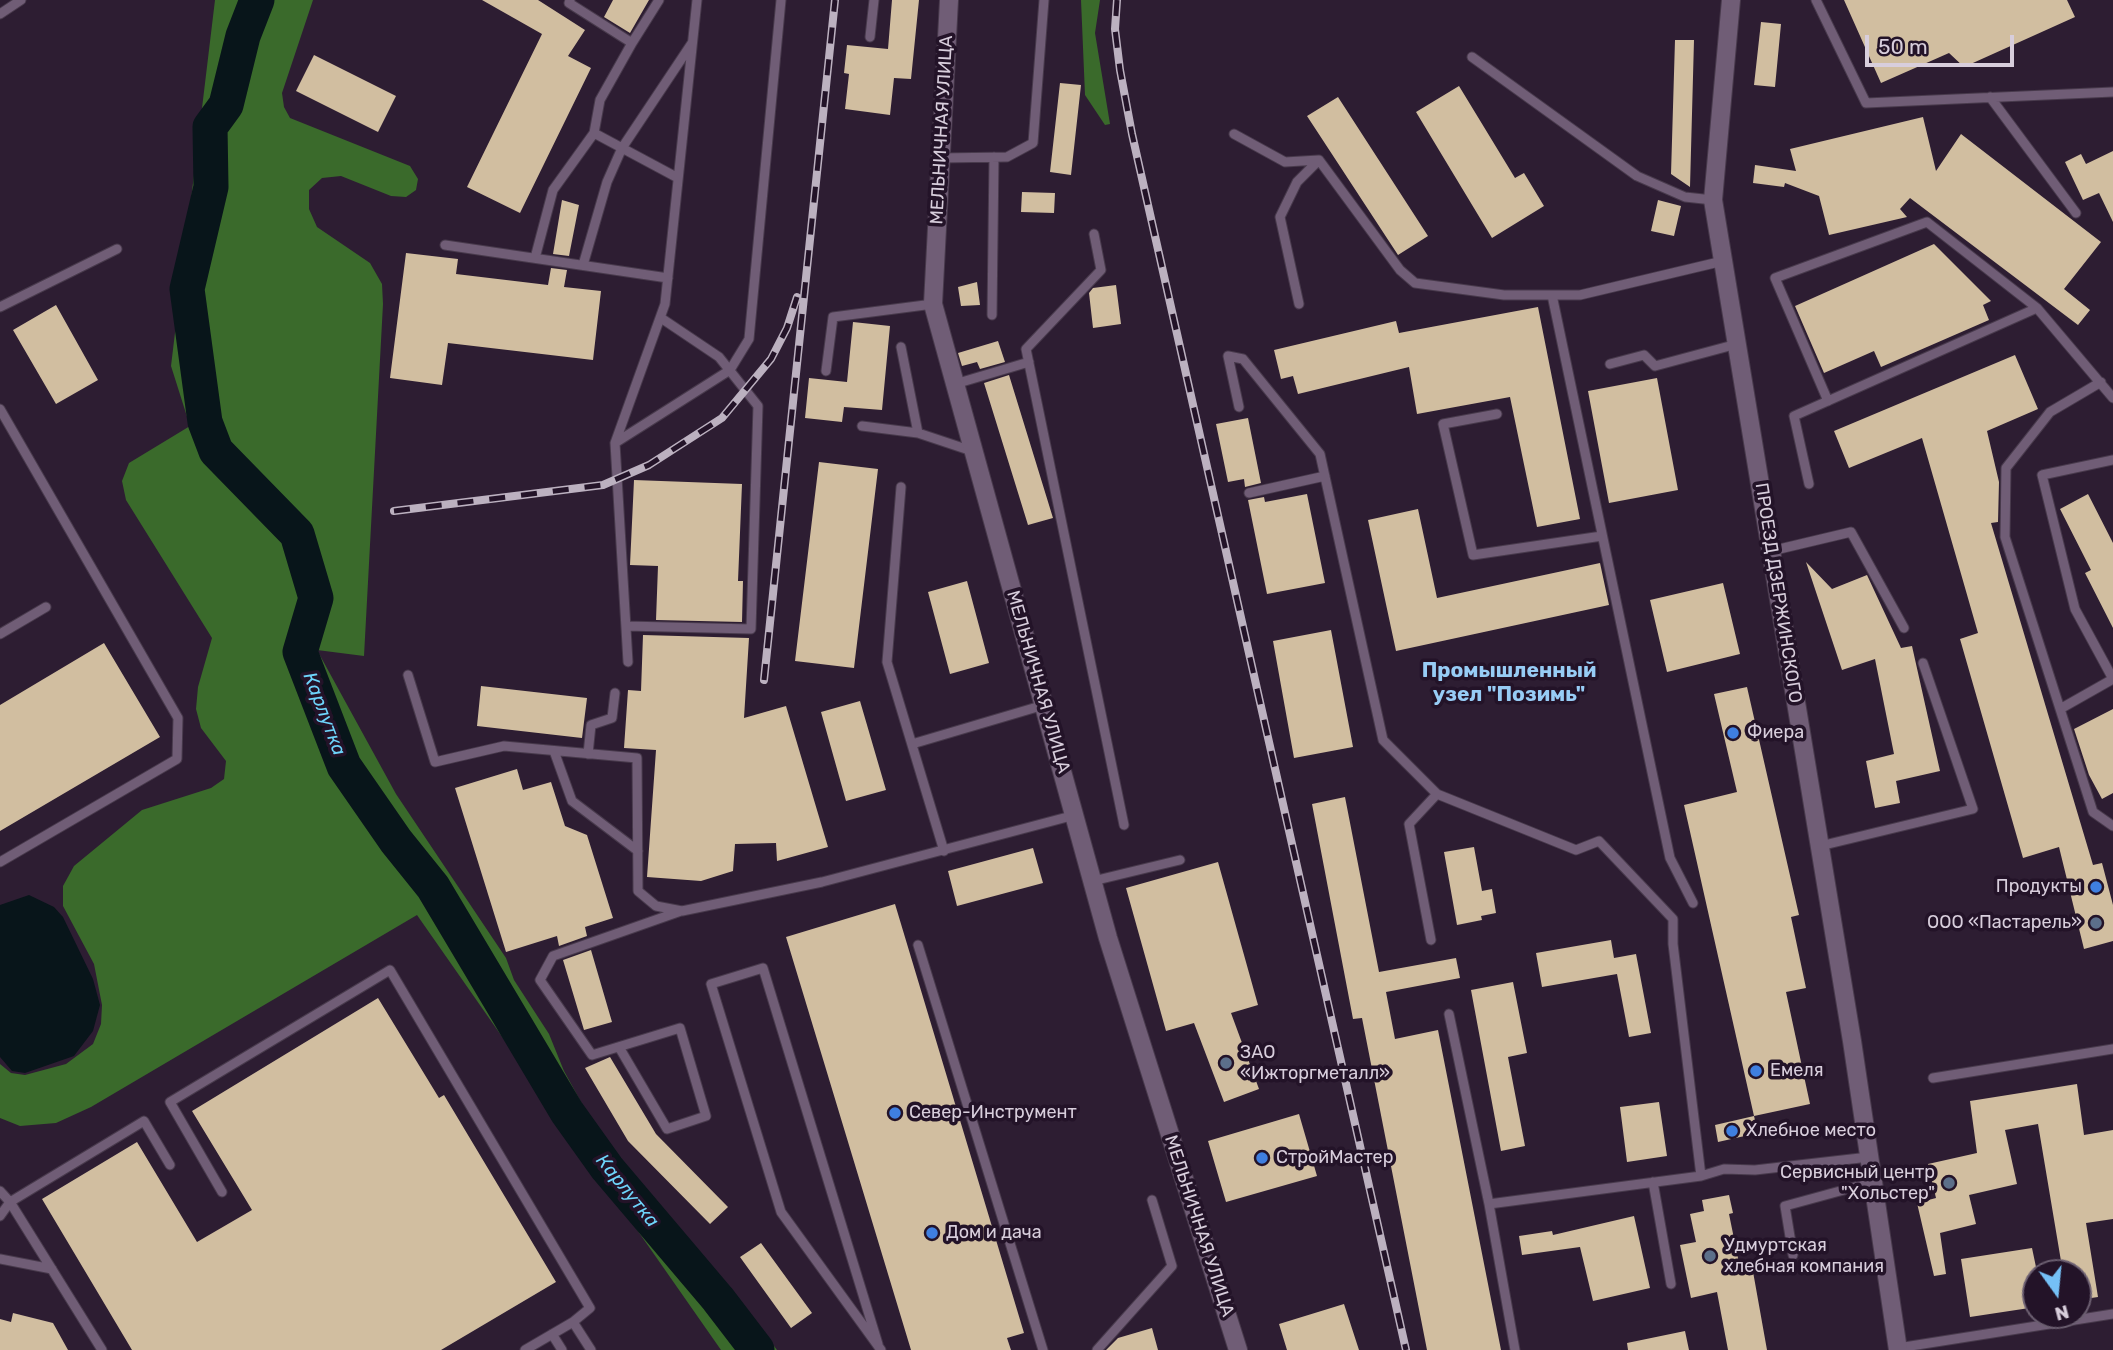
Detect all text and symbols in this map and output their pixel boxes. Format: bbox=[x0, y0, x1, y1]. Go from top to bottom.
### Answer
scale bar bbox=[1868, 21, 2017, 65]
text: 50 m bbox=[1878, 34, 1928, 59]
street label: МЕЛЬНИЧНАЯ УЛИЦА bbox=[926, 35, 958, 225]
street label: ПРОЕЗД ДЗЕРЖИНСКОГО bbox=[1750, 481, 1806, 705]
street label: МЕЛЬНИЧНАЯ УЛИЦА bbox=[1002, 588, 1074, 776]
district label: Промышленный узел "Позимь" bbox=[1422, 658, 1596, 708]
water label: Карлутка bbox=[298, 669, 350, 759]
place label: Фиера bbox=[1747, 722, 1804, 744]
marker: Фиера bbox=[1725, 725, 1741, 741]
place label: Продукты bbox=[1996, 876, 2082, 898]
marker: Продукты bbox=[2088, 879, 2104, 895]
place label: ООО «Пастарель» bbox=[1927, 912, 2082, 934]
marker: ООО «Пастарель» bbox=[2088, 915, 2104, 931]
place label: ЗАО «Ижторгметалл» bbox=[1240, 1042, 1390, 1084]
marker: ЗАО «Ижторгметалл» bbox=[1218, 1055, 1234, 1071]
place label: Емеля bbox=[1770, 1060, 1823, 1082]
marker: Емеля bbox=[1748, 1063, 1764, 1079]
place label: Север-Инструмент bbox=[909, 1102, 1077, 1124]
marker: Север-Инструмент bbox=[887, 1105, 903, 1121]
place label: Хлебное место bbox=[1746, 1120, 1876, 1142]
marker: Хлебное место bbox=[1724, 1123, 1740, 1139]
street label: МЕЛЬНИЧНАЯ УЛИЦА bbox=[1159, 1133, 1239, 1319]
place label: СтройМастер bbox=[1276, 1147, 1393, 1169]
water label: Карлутка bbox=[591, 1150, 663, 1232]
marker: СтройМастер bbox=[1254, 1150, 1270, 1166]
place label: Сервисный центр "Хольстер" bbox=[1780, 1162, 1935, 1204]
marker: Сервисный центр "Хольстер" bbox=[1941, 1175, 1957, 1191]
place label: Дом и дача bbox=[946, 1222, 1042, 1244]
marker: Дом и дача bbox=[924, 1225, 940, 1241]
place label: Удмуртская хлебная компания bbox=[1724, 1235, 1884, 1278]
marker: Удмуртская хлебная компания bbox=[1702, 1248, 1718, 1264]
north arrow bbox=[2022, 1259, 2092, 1329]
text: N bbox=[2052, 1300, 2072, 1326]

